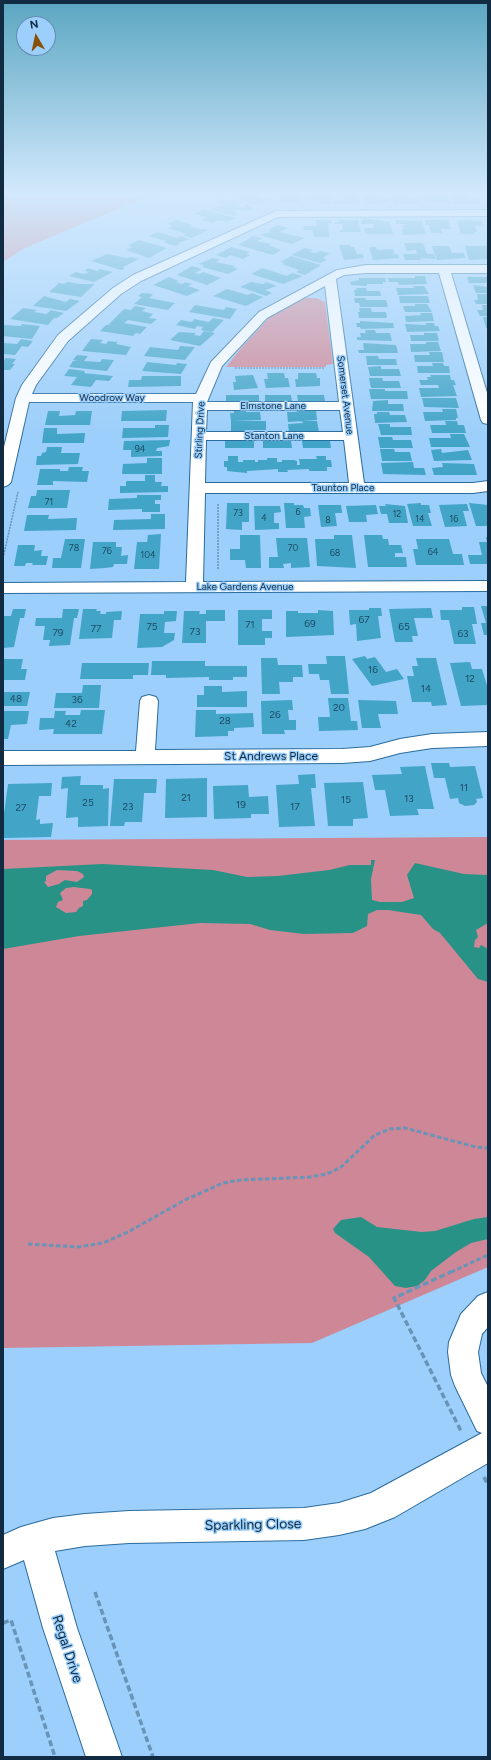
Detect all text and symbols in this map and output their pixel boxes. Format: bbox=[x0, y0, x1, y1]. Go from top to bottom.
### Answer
north arrow bbox=[16, 16, 56, 56]
text: N bbox=[29, 18, 39, 32]
street label: Somerset Avenue bbox=[334, 355, 356, 435]
street label: Woodrow Way bbox=[79, 392, 145, 404]
street label: Elmstone Lane bbox=[240, 400, 306, 412]
street label: Stirling Drive bbox=[193, 401, 207, 459]
street label: Stanton Lane bbox=[244, 430, 304, 442]
house number: 94 bbox=[135, 444, 145, 454]
street label: Taunton Place bbox=[312, 482, 374, 494]
house number: 71 bbox=[45, 497, 53, 507]
house number: 6 bbox=[295, 507, 301, 517]
house number: 73 bbox=[233, 508, 243, 518]
house number: 12 bbox=[393, 509, 401, 519]
house number: 4 bbox=[261, 513, 267, 523]
house number: 14 bbox=[415, 514, 425, 524]
house number: 16 bbox=[450, 514, 458, 524]
house number: 8 bbox=[325, 515, 331, 525]
house number: 78 bbox=[69, 543, 79, 553]
house number: 70 bbox=[288, 543, 298, 553]
house number: 76 bbox=[102, 546, 112, 556]
house number: 64 bbox=[428, 547, 438, 557]
house number: 68 bbox=[330, 548, 340, 558]
house number: 104 bbox=[140, 550, 156, 560]
street label: Lake Gardens Avenue bbox=[197, 581, 293, 593]
house number: 67 bbox=[358, 614, 370, 626]
house number: 69 bbox=[304, 618, 316, 630]
house number: 71 bbox=[245, 619, 255, 631]
house number: 75 bbox=[146, 621, 158, 633]
house number: 65 bbox=[398, 621, 410, 633]
house number: 77 bbox=[91, 623, 101, 635]
house number: 73 bbox=[190, 626, 200, 638]
house number: 79 bbox=[52, 627, 64, 639]
house number: 63 bbox=[457, 628, 469, 640]
house number: 16 bbox=[368, 664, 378, 676]
house number: 12 bbox=[465, 673, 475, 685]
house number: 14 bbox=[421, 683, 431, 695]
house number: 48 bbox=[10, 693, 22, 705]
house number: 36 bbox=[71, 694, 83, 706]
house number: 20 bbox=[333, 702, 345, 714]
house number: 26 bbox=[269, 709, 281, 721]
house number: 28 bbox=[219, 715, 231, 727]
house number: 42 bbox=[65, 718, 77, 730]
street label: St Andrews Place bbox=[224, 749, 318, 763]
house number: 11 bbox=[460, 782, 468, 794]
house number: 21 bbox=[181, 792, 191, 804]
house number: 13 bbox=[404, 793, 414, 805]
house number: 15 bbox=[341, 794, 351, 806]
house number: 25 bbox=[82, 797, 94, 809]
house number: 19 bbox=[236, 799, 246, 811]
house number: 23 bbox=[122, 801, 134, 813]
house number: 17 bbox=[290, 801, 300, 813]
house number: 27 bbox=[16, 802, 26, 814]
street label: Sparkling Close bbox=[204, 1516, 302, 1534]
street label: Regal Drive bbox=[48, 1613, 86, 1685]

